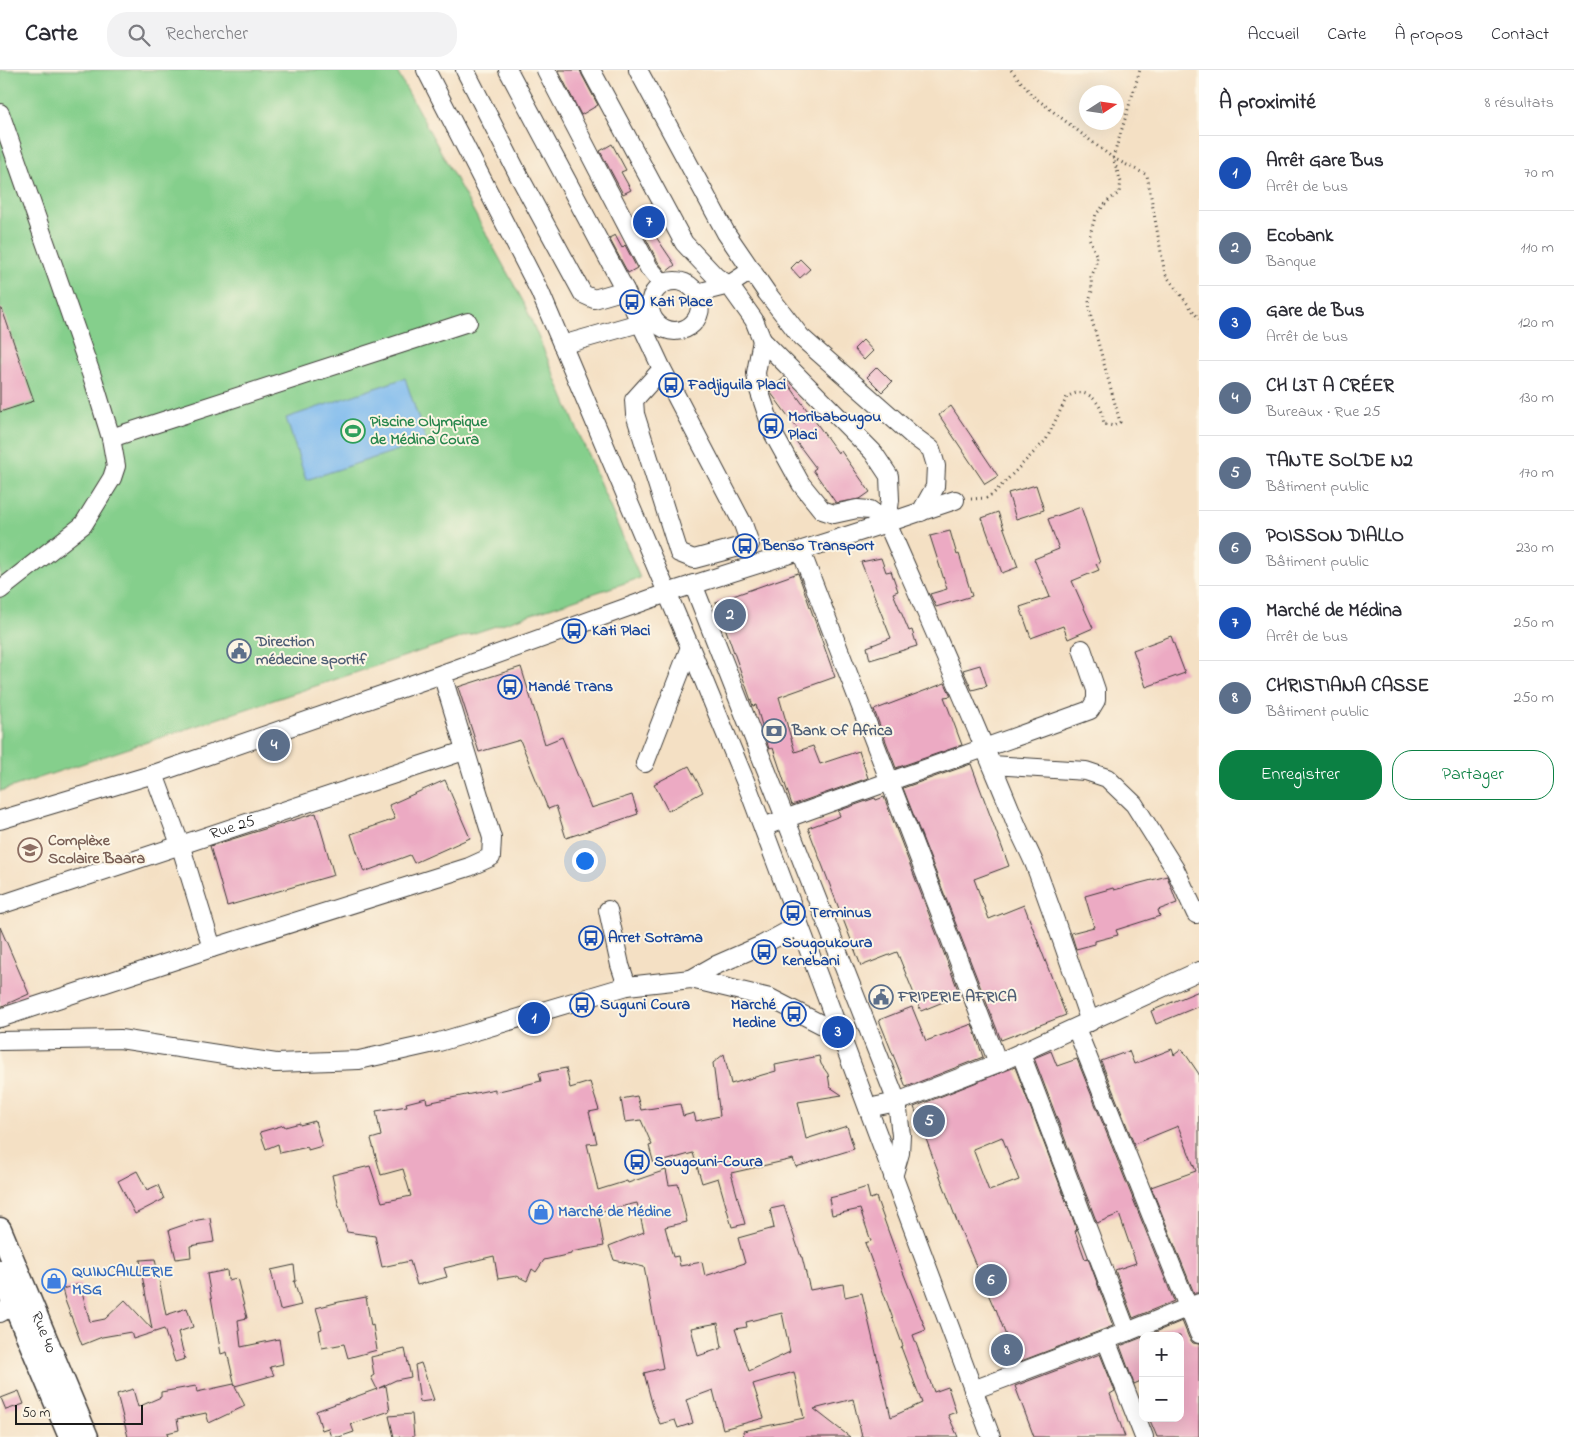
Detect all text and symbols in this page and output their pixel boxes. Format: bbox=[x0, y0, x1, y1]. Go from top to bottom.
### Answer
search box bbox=[107, 12, 457, 57]
text: Carte bbox=[25, 17, 77, 52]
icon: search bbox=[125, 21, 153, 49]
text: Rechercher bbox=[165, 21, 248, 48]
text: Accueil bbox=[1247, 22, 1299, 48]
text: Carte bbox=[1327, 22, 1366, 48]
text: À propos bbox=[1394, 22, 1463, 48]
text: Contact bbox=[1491, 22, 1549, 48]
north arrow bbox=[1079, 85, 1124, 130]
text: À proximité bbox=[1219, 88, 1316, 118]
text: 8 résultats bbox=[1484, 91, 1554, 115]
text: Arrêt Gare Bus bbox=[1266, 148, 1384, 175]
text: 1 bbox=[1232, 161, 1238, 185]
text: 70 m bbox=[1524, 161, 1554, 185]
text: Arrêt de bus bbox=[1266, 175, 1348, 199]
pin: 7 bbox=[633, 203, 665, 241]
text: Ecobank bbox=[1266, 223, 1333, 250]
text: 2 bbox=[1231, 236, 1239, 260]
text: 110 m bbox=[1520, 236, 1554, 260]
text: Banque bbox=[1266, 250, 1316, 274]
bus stop icon: Kati Place bbox=[619, 289, 645, 315]
place label: Kati Place bbox=[650, 290, 713, 314]
text: Gare de Bus bbox=[1266, 298, 1365, 325]
text: 3 bbox=[1232, 311, 1238, 335]
text: 120 m bbox=[1518, 311, 1554, 335]
text: Arrêt de bus bbox=[1266, 325, 1348, 349]
bus stop icon: Fadjiguila Placi bbox=[658, 372, 684, 398]
place label: Fadjiguila Placi bbox=[687, 373, 786, 398]
text: CH L3T A CRÉER bbox=[1266, 373, 1394, 400]
text: 4 bbox=[1232, 386, 1238, 410]
text: 130 m bbox=[1519, 386, 1554, 410]
text: Bureaux · Rue 25 bbox=[1266, 400, 1381, 424]
place label: Moribabougou Placi bbox=[788, 405, 881, 447]
place label: Piscine Olympique de Médina Coura bbox=[370, 410, 488, 452]
bus stop icon: Moribabougou Placi bbox=[758, 413, 784, 439]
sports icon: Piscine Olympique de Médina Coura bbox=[340, 418, 366, 444]
text: TANTE SOLDE N2 bbox=[1266, 448, 1413, 475]
text: 5 bbox=[1230, 461, 1240, 485]
text: 170 m bbox=[1519, 461, 1554, 485]
text: Bâtiment public bbox=[1266, 475, 1369, 499]
text: POISSON DIALLO bbox=[1266, 523, 1404, 550]
bus stop icon: Benso Transport bbox=[732, 533, 758, 559]
place label: Benso Transport bbox=[761, 534, 875, 558]
text: 6 bbox=[1231, 536, 1239, 560]
text: 230 m bbox=[1516, 536, 1554, 560]
text: Bâtiment public bbox=[1266, 550, 1369, 574]
pin: 2 bbox=[714, 596, 746, 634]
text: Marché de Médina bbox=[1266, 598, 1402, 625]
text: 7 bbox=[1232, 611, 1238, 635]
text: 250 m bbox=[1514, 611, 1554, 635]
bus stop icon: Kati Placi bbox=[561, 618, 587, 644]
place label: Kati Placi bbox=[592, 619, 650, 643]
text: Arrêt de bus bbox=[1266, 625, 1348, 649]
place label: Direction médecine sportif bbox=[255, 630, 367, 672]
public building icon: Direction médecine sportif bbox=[226, 638, 252, 664]
text: CHRISTIANA CASSE bbox=[1266, 673, 1429, 700]
bus stop icon: Mandé Trans bbox=[497, 674, 523, 700]
place label: Mandé Trans bbox=[528, 675, 613, 699]
text: 8 bbox=[1232, 686, 1238, 710]
text: 250 m bbox=[1514, 686, 1554, 710]
text: Bâtiment public bbox=[1266, 700, 1369, 724]
bank icon: Bank Of Africa bbox=[761, 718, 787, 744]
place label: Bank Of Africa bbox=[791, 719, 893, 743]
pin: 4 bbox=[258, 726, 290, 764]
button: Enregistrer bbox=[1219, 750, 1382, 800]
button: Partager bbox=[1392, 750, 1554, 800]
street label: Rue 25 bbox=[207, 809, 258, 847]
place label: Complèxe Scolaire Baara bbox=[48, 829, 146, 871]
school or university icon: Complèxe Scolaire Baara bbox=[17, 837, 43, 863]
your location bbox=[572, 848, 598, 874]
bus stop icon: Terminus bbox=[780, 900, 806, 926]
place label: Terminus bbox=[810, 901, 872, 925]
bus stop icon: Arret Sotrama bbox=[578, 925, 604, 951]
place label: Arret Sotrama bbox=[608, 926, 703, 950]
place label: Sougoukoura Kenebani bbox=[782, 931, 873, 973]
bus stop icon: Sougoukoura Kenebani bbox=[751, 939, 777, 965]
public building icon: FRIPERIE AFRICA bbox=[868, 984, 894, 1010]
place label: FRIPERIE AFRICA bbox=[897, 985, 1017, 1009]
bus stop icon: Suguni Coura bbox=[569, 992, 595, 1018]
place label: Suguni Coura bbox=[600, 993, 691, 1018]
place label: Marché Medine bbox=[731, 993, 777, 1035]
pin: 1 bbox=[518, 999, 550, 1037]
bus stop icon: Marché Medine bbox=[781, 1001, 807, 1027]
pin: 3 bbox=[822, 1013, 854, 1051]
pin: 5 bbox=[913, 1102, 945, 1140]
bus stop icon: Sougouni-Coura bbox=[624, 1149, 650, 1175]
place label: Sougouni-Coura bbox=[654, 1150, 763, 1175]
shop icon: Marché de Médine bbox=[528, 1199, 554, 1225]
place label: Marché de Médine bbox=[558, 1200, 672, 1224]
place label: QUINCAILLERIE MSG bbox=[72, 1260, 174, 1302]
pin: 6 bbox=[975, 1261, 1007, 1299]
shop icon: QUINCAILLERIE MSG bbox=[41, 1268, 67, 1294]
street label: Rue 40 bbox=[24, 1308, 63, 1357]
pin: 8 bbox=[991, 1331, 1023, 1369]
map controls bbox=[1139, 1332, 1184, 1422]
button: + bbox=[1139, 1332, 1184, 1377]
button: − bbox=[1139, 1377, 1184, 1422]
scale bar bbox=[15, 1402, 142, 1425]
text: 50 m bbox=[22, 1403, 50, 1424]

